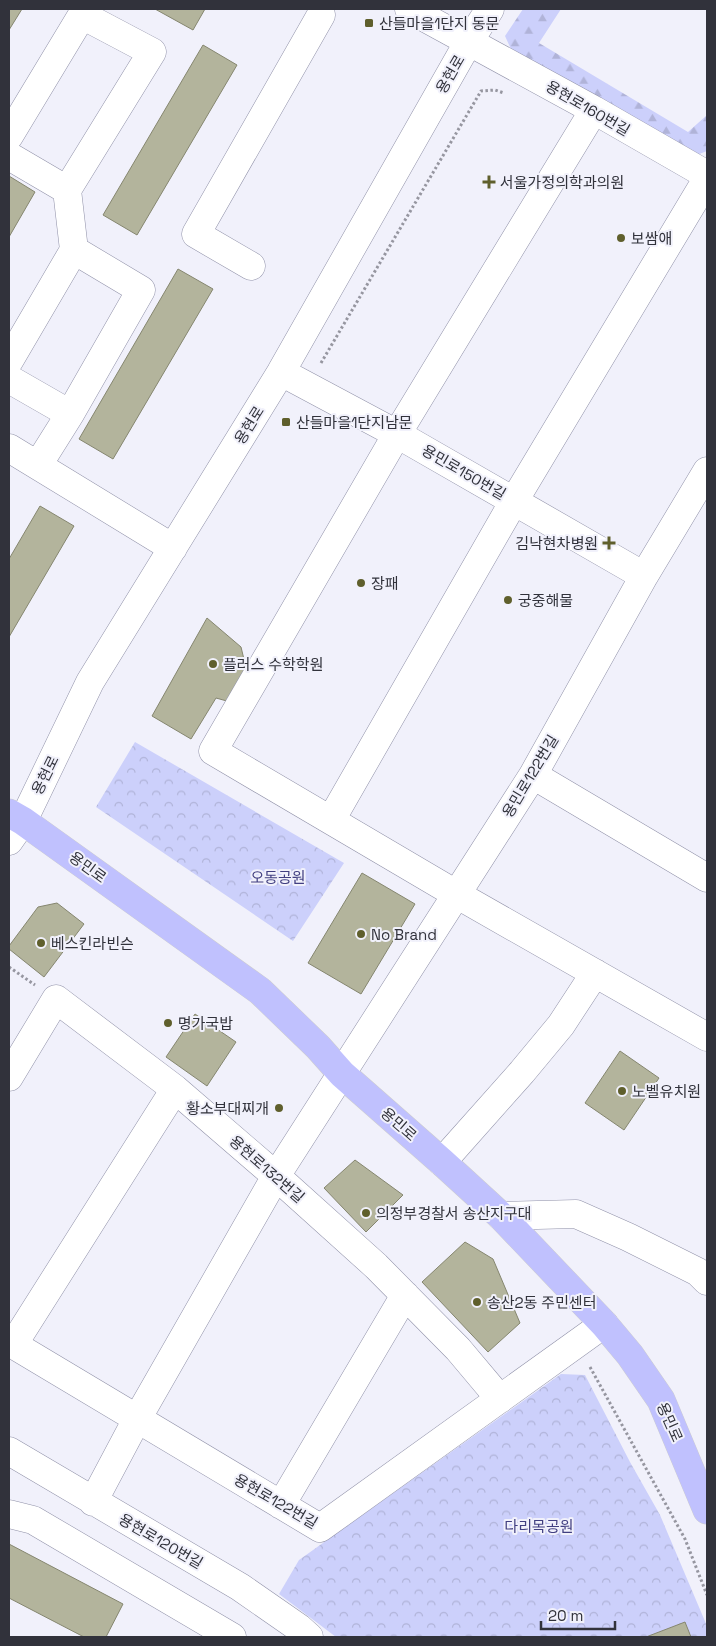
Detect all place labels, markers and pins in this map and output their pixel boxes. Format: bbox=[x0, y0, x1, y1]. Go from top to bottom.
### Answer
place label: 산들마을1단지 동문 bbox=[379, 14, 500, 33]
marker: 산들마을1단지 동문 bbox=[363, 17, 375, 29]
place label: 서울가정의학과의원 bbox=[500, 173, 624, 192]
marker: 서울가정의학과의원 bbox=[482, 175, 496, 189]
place label: 보쌈애 bbox=[631, 229, 672, 248]
marker: 보쌈애 bbox=[615, 232, 627, 244]
place label: 산들마을1단지남문 bbox=[296, 413, 413, 432]
marker: 산들마을1단지남문 bbox=[280, 416, 292, 428]
place label: 김낙현차병원 bbox=[515, 534, 598, 553]
marker: 김낙현차병원 bbox=[602, 536, 616, 550]
place label: 장패 bbox=[371, 574, 399, 593]
marker: 장패 bbox=[355, 577, 367, 589]
place label: 궁중해물 bbox=[518, 591, 573, 610]
marker: 궁중해물 bbox=[502, 594, 514, 606]
place label: 플러스 수학학원 bbox=[223, 655, 323, 674]
marker: 플러스 수학학원 bbox=[207, 658, 219, 670]
place label: No Brand bbox=[371, 925, 437, 944]
marker: No Brand bbox=[355, 928, 367, 940]
place label: 베스킨라빈슨 bbox=[51, 934, 134, 953]
marker: 베스킨라빈슨 bbox=[35, 937, 47, 949]
place label: 명가국밥 bbox=[178, 1014, 233, 1033]
marker: 명가국밥 bbox=[162, 1017, 174, 1029]
place label: 노벨유치원 bbox=[632, 1082, 701, 1101]
marker: 노벨유치원 bbox=[616, 1085, 628, 1097]
place label: 황소부대찌개 bbox=[186, 1099, 269, 1118]
marker: 황소부대찌개 bbox=[273, 1102, 285, 1114]
place label: 의정부경찰서 송산지구대 bbox=[376, 1204, 532, 1223]
marker: 의정부경찰서 송산지구대 bbox=[360, 1207, 372, 1219]
place label: 송산2동 주민센터 bbox=[487, 1293, 597, 1312]
marker: 송산2동 주민센터 bbox=[471, 1296, 483, 1308]

